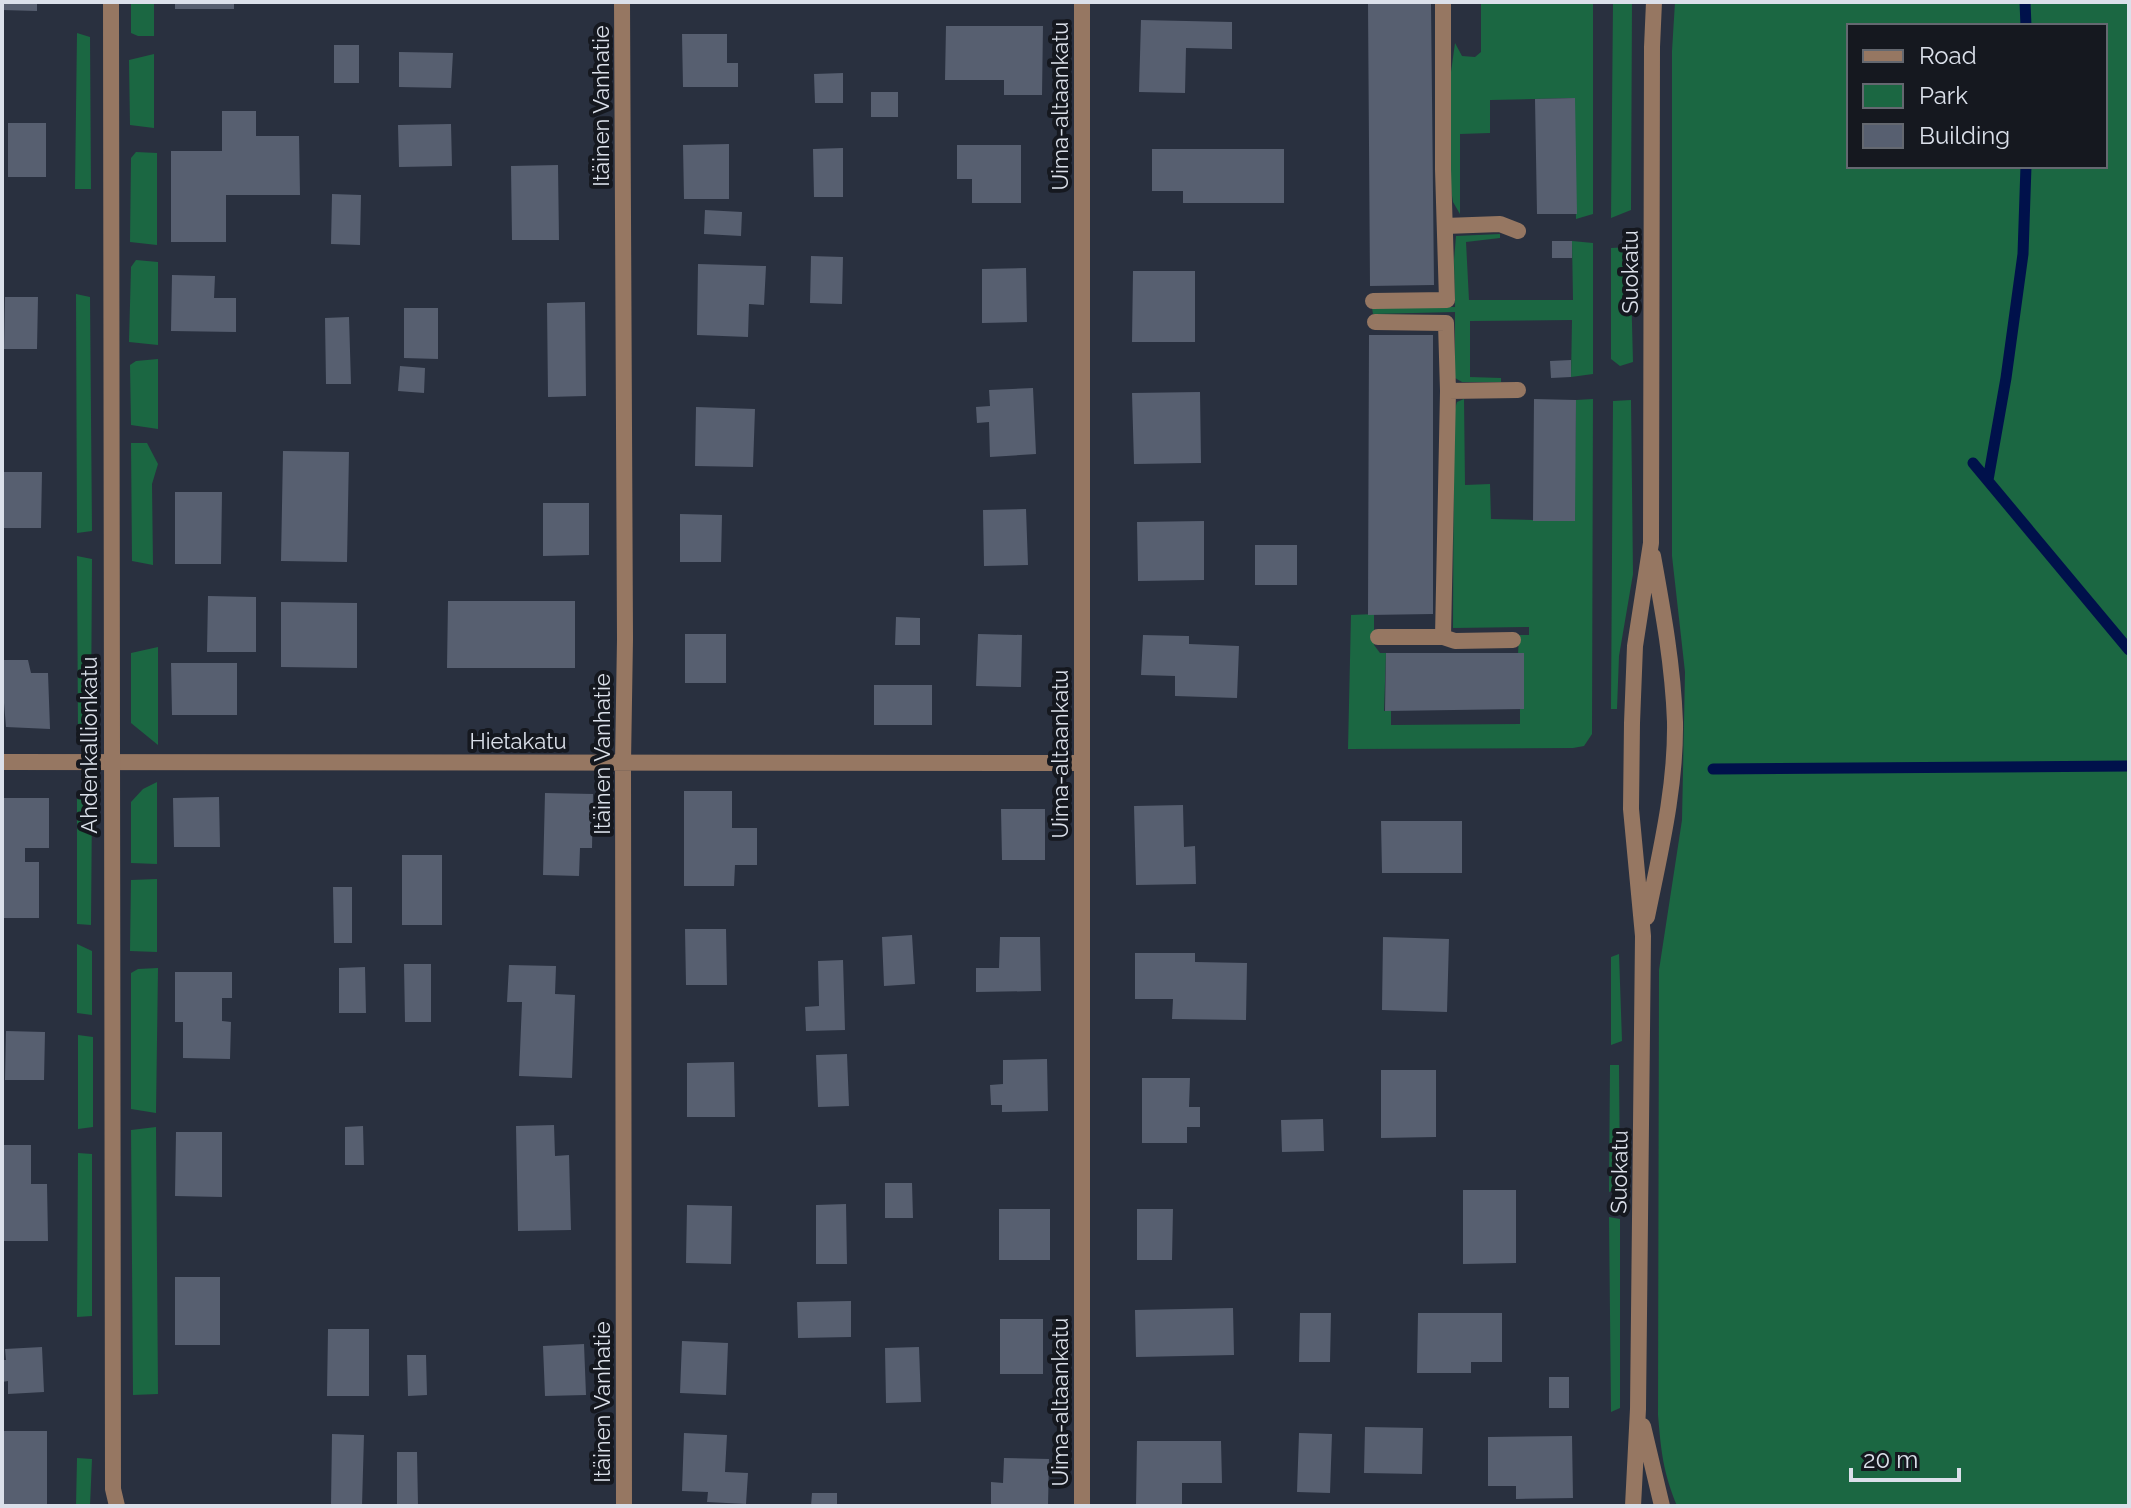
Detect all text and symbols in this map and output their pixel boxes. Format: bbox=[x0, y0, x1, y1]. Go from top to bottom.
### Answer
street label: Uima-altaankatu bbox=[1047, 22, 1073, 190]
legend bbox=[1847, 24, 2107, 168]
street label: Itäinen Vanhatie bbox=[588, 25, 614, 187]
text: Road bbox=[1919, 41, 1977, 70]
text: Park bbox=[1919, 81, 1968, 110]
text: Building bbox=[1919, 121, 2010, 150]
street label: Suokatu bbox=[1617, 230, 1643, 314]
street label: Ahdenkallionkatu bbox=[76, 656, 102, 834]
street label: Uima-altaankatu bbox=[1047, 670, 1073, 838]
street label: Itäinen Vanhatie bbox=[589, 673, 615, 835]
street label: Hietakatu bbox=[469, 728, 567, 754]
street label: Suokatu bbox=[1605, 1130, 1633, 1214]
street label: Uima-altaankatu bbox=[1047, 1318, 1073, 1486]
street label: Itäinen Vanhatie bbox=[589, 1321, 615, 1483]
scale bar bbox=[1851, 1432, 1959, 1482]
text: 20 m bbox=[1863, 1445, 1918, 1474]

